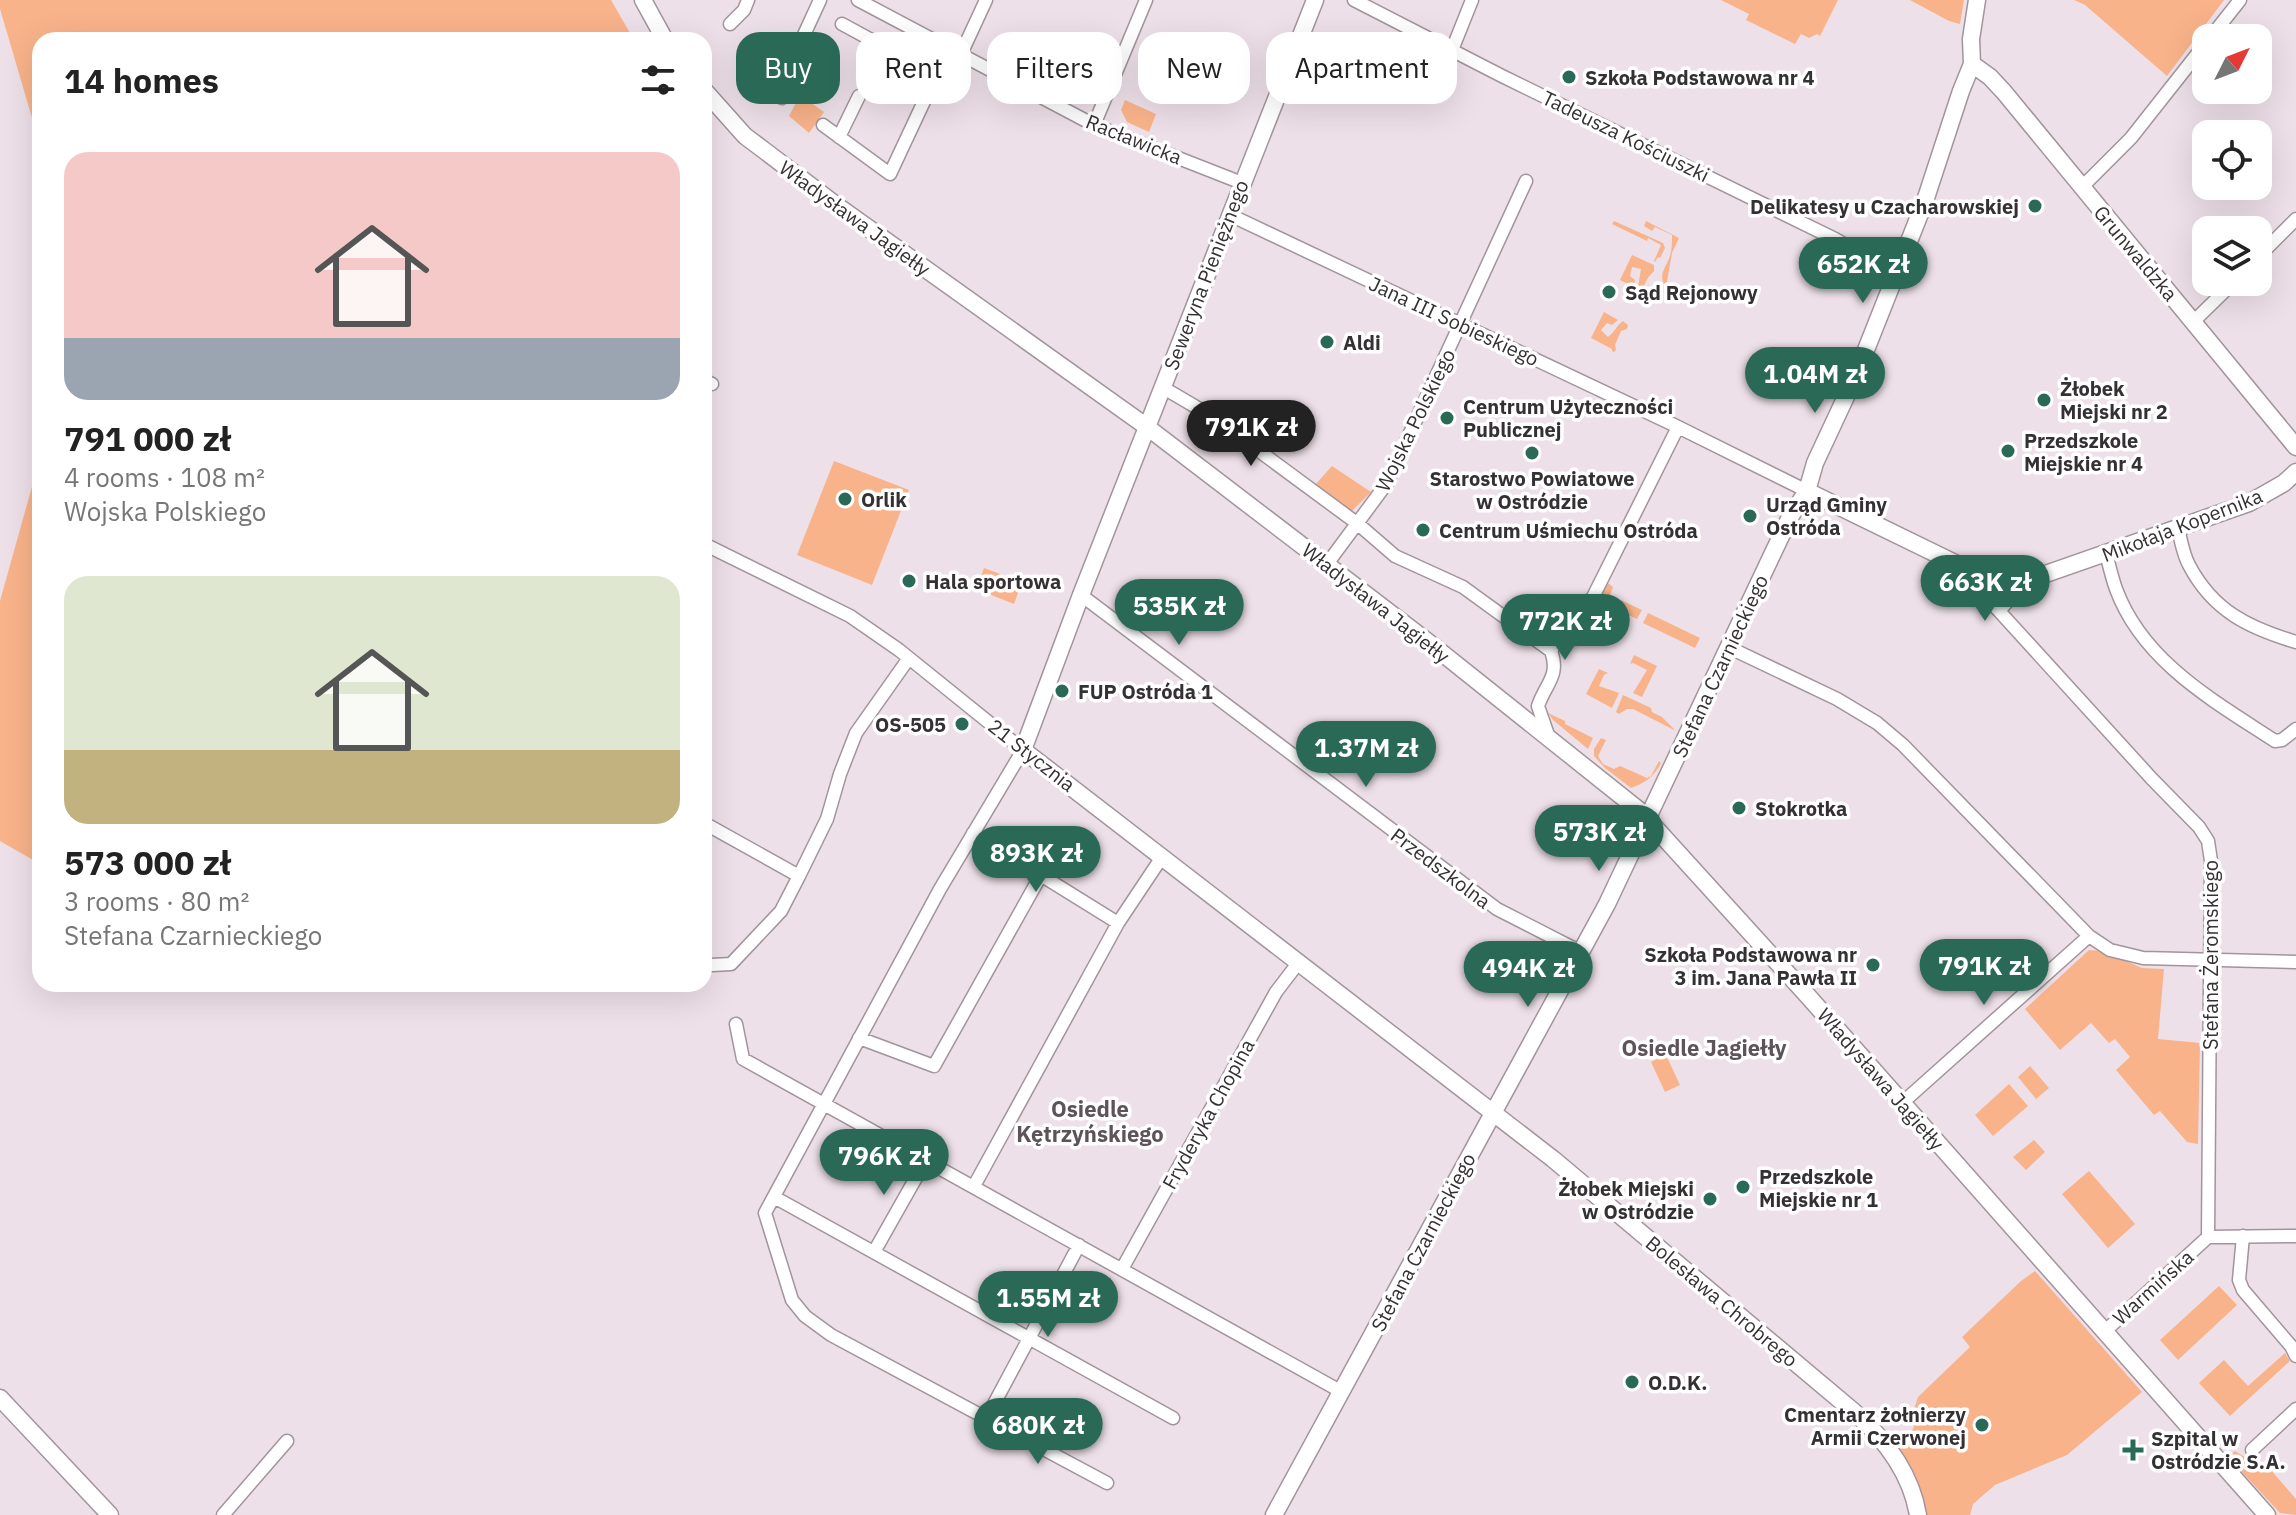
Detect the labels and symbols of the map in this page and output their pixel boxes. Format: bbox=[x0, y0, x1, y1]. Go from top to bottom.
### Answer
north arrow bbox=[2192, 24, 2272, 104]
place label: Szkoła Podstawowa nr 4 bbox=[1585, 64, 1815, 91]
marker: Szkoła Podstawowa nr 4 bbox=[1560, 68, 1578, 86]
street label: Tadeusza Kościuszki bbox=[1538, 84, 1714, 188]
street label: Racławicka bbox=[1082, 108, 1186, 171]
street label: Władysława Jagiełły bbox=[774, 154, 936, 282]
street label: Seweryna Pieniężnego bbox=[1157, 176, 1255, 374]
place label: Delikatesy u Czacharowskiej bbox=[1750, 193, 2019, 220]
marker: Delikatesy u Czacharowskiej bbox=[2026, 197, 2044, 215]
street label: Grunwaldzka bbox=[2088, 199, 2184, 307]
pin: 652K zł bbox=[1789, 237, 1937, 305]
street label: Jana III Sobieskiego bbox=[1365, 270, 1543, 372]
place label: Sąd Rejonowy bbox=[1625, 279, 1758, 306]
marker: Sąd Rejonowy bbox=[1600, 283, 1618, 301]
place label: Aldi bbox=[1343, 329, 1381, 356]
marker: Aldi bbox=[1318, 333, 1336, 351]
street label: Wojska Polskiego bbox=[1369, 344, 1461, 496]
pin: 1.04M zł bbox=[1732, 347, 1898, 415]
place label: Żłobek Miejski nr 2 bbox=[2060, 375, 2168, 425]
marker: Żłobek Miejski nr 2 bbox=[2035, 391, 2053, 409]
place label: Centrum Użyteczności Publicznej bbox=[1463, 393, 1673, 443]
pin: 791K zł bbox=[1177, 400, 1325, 468]
marker: Centrum Użyteczności Publicznej bbox=[1438, 409, 1456, 427]
place label: Przedszkole Miejskie nr 4 bbox=[2024, 427, 2143, 477]
marker: Przedszkole Miejskie nr 4 bbox=[1999, 442, 2017, 460]
marker: Starostwo Powiatowe w Ostródzie bbox=[1523, 444, 1541, 462]
place label: Starostwo Powiatowe w Ostródzie bbox=[1430, 465, 1635, 515]
street label: Mikołaja Kopernika bbox=[2098, 482, 2267, 568]
place label: Orlik bbox=[861, 486, 907, 513]
marker: Orlik bbox=[836, 490, 854, 508]
place label: Urząd Gminy Ostróda bbox=[1766, 491, 1887, 541]
marker: Urząd Gminy Ostróda bbox=[1741, 507, 1759, 525]
place label: Centrum Uśmiechu Ostróda bbox=[1439, 517, 1698, 544]
marker: Centrum Uśmiechu Ostróda bbox=[1414, 521, 1432, 539]
street label: Władysława Jagiełły bbox=[1297, 537, 1455, 669]
pin: 663K zł bbox=[1911, 555, 2059, 623]
place label: Hala sportowa bbox=[925, 568, 1061, 595]
street label: Stefana Czarnieckiego bbox=[1666, 570, 1774, 762]
marker: Hala sportowa bbox=[900, 572, 918, 590]
pin: 535K zł bbox=[1105, 579, 1253, 647]
pin: 772K zł bbox=[1491, 594, 1639, 662]
place label: FUP Ostróda 1 bbox=[1078, 678, 1213, 705]
marker: FUP Ostróda 1 bbox=[1053, 682, 1071, 700]
place label: OS-505 bbox=[875, 711, 946, 738]
street label: 21 Stycznia bbox=[983, 712, 1081, 798]
marker: OS-505 bbox=[953, 715, 971, 733]
pin: 1.37M zł bbox=[1283, 721, 1449, 789]
place label: Stokrotka bbox=[1755, 795, 1848, 822]
marker: Stokrotka bbox=[1730, 799, 1748, 817]
pin: 573K zł bbox=[1525, 805, 1673, 873]
street label: Przedszkolna bbox=[1386, 822, 1497, 915]
pin: 893K zł bbox=[962, 826, 1110, 894]
street label: Stefana Żeromskiego bbox=[2197, 860, 2224, 1050]
pin: 791K zł bbox=[1910, 939, 2058, 1007]
pin: 494K zł bbox=[1454, 941, 1602, 1009]
place label: Szkoła Podstawowa nr 3 im. Jana Pawła II bbox=[1644, 941, 1857, 991]
marker: Szkoła Podstawowa nr 3 im. Jana Pawła II bbox=[1864, 956, 1882, 974]
street label: Władysława Jagiełły bbox=[1812, 1002, 1950, 1156]
district label: Osiedle Jagiełły bbox=[1622, 1033, 1787, 1062]
street label: Fryderyka Chopina bbox=[1156, 1034, 1261, 1194]
district label: Osiedle Kętrzyńskiego bbox=[1016, 1094, 1164, 1148]
pin: 796K zł bbox=[810, 1129, 958, 1197]
street label: Stefana Czarnieckiego bbox=[1364, 1148, 1482, 1336]
place label: Przedszkole Miejskie nr 1 bbox=[1759, 1163, 1878, 1213]
place label: Żłobek Miejski w Ostródzie bbox=[1558, 1175, 1694, 1225]
marker: Przedszkole Miejskie nr 1 bbox=[1734, 1178, 1752, 1196]
marker: Żłobek Miejski w Ostródzie bbox=[1701, 1190, 1719, 1208]
street label: Bolesława Chrobrego bbox=[1640, 1229, 1804, 1373]
street label: Warmińska bbox=[2107, 1243, 2200, 1331]
pin: 1.55M zł bbox=[965, 1271, 1131, 1339]
place label: O.D.K. bbox=[1648, 1369, 1707, 1396]
marker: O.D.K. bbox=[1623, 1373, 1641, 1391]
pin: 680K zł bbox=[964, 1398, 1112, 1466]
place label: Cmentarz żołnierzy Armii Czerwonej bbox=[1784, 1401, 1966, 1451]
marker: Cmentarz żołnierzy Armii Czerwonej bbox=[1973, 1416, 1991, 1434]
place label: Szpital w Ostródzie S.A. bbox=[2151, 1425, 2286, 1475]
marker: Szpital w Ostródzie S.A. bbox=[2122, 1439, 2144, 1461]

